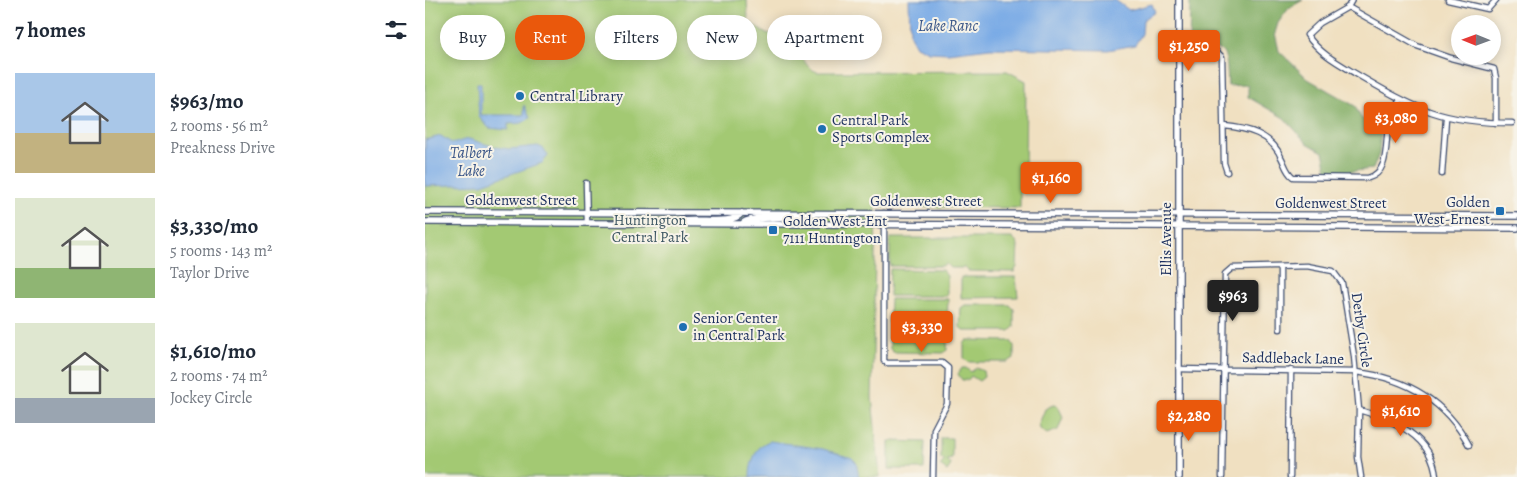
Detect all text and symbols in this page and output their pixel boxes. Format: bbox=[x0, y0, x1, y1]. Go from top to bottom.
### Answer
chip: Buy bbox=[440, 15, 505, 60]
chip: Rent bbox=[515, 15, 585, 60]
chip: Filters bbox=[595, 15, 677, 60]
chip: New bbox=[687, 15, 757, 60]
chip: Apartment bbox=[767, 15, 882, 60]
water label: Lake Ranc bbox=[918, 15, 979, 37]
north arrow bbox=[1451, 15, 1501, 65]
map controls bbox=[1451, 15, 1501, 65]
text: 7 homes bbox=[15, 16, 86, 44]
icon: filters bbox=[382, 16, 410, 44]
pin: $1,250 bbox=[1148, 30, 1230, 72]
text: $1,250 bbox=[1169, 35, 1209, 57]
place label: Central Library bbox=[530, 86, 623, 106]
text: $963/mo bbox=[170, 87, 244, 115]
marker: Central Library bbox=[514, 90, 526, 102]
icon: home bbox=[55, 93, 115, 153]
pin: $3,080 bbox=[1355, 102, 1437, 144]
text: $3,080 bbox=[1375, 107, 1417, 129]
place label: Central Park Sports Complex bbox=[832, 110, 929, 147]
text: 2 rooms · 56 m² bbox=[170, 115, 268, 137]
marker: Central Park Sports Complex bbox=[816, 123, 828, 135]
text: Preakness Drive bbox=[170, 137, 275, 159]
water label: Talbert Lake bbox=[450, 142, 493, 182]
pin: $1,160 bbox=[1010, 162, 1092, 204]
text: $1,160 bbox=[1032, 167, 1070, 189]
street label: Goldenwest Street bbox=[465, 190, 577, 210]
street label: Goldenwest Street bbox=[870, 191, 982, 211]
place label: Golden West-Ernest bbox=[1413, 192, 1490, 229]
street label: Goldenwest Street bbox=[1275, 193, 1387, 213]
street label: Ellis Avenue bbox=[1156, 202, 1176, 276]
marker: Golden West-Ernest bbox=[1494, 205, 1506, 217]
park label: Huntington Central Park bbox=[612, 210, 689, 247]
place label: Golden West-Ent 7111 Huntington bbox=[783, 211, 887, 248]
text: $3,330/mo bbox=[170, 212, 258, 240]
icon: home bbox=[55, 218, 115, 278]
marker: Golden West-Ent 7111 Huntington bbox=[767, 224, 779, 236]
text: 5 rooms · 143 m² bbox=[170, 240, 272, 262]
text: Taylor Drive bbox=[170, 262, 249, 284]
pin: $963 bbox=[1203, 280, 1263, 322]
text: $963 bbox=[1218, 285, 1248, 307]
street label: Derby Circle bbox=[1347, 291, 1377, 369]
place label: Senior Center in Central Park bbox=[693, 308, 785, 345]
pin: $3,330 bbox=[881, 310, 963, 353]
text: $3,330 bbox=[902, 316, 942, 338]
marker: Senior Center in Central Park bbox=[677, 321, 689, 333]
text: $1,610/mo bbox=[170, 337, 256, 365]
icon: home bbox=[55, 343, 115, 403]
street label: Saddleback Lane bbox=[1242, 347, 1344, 369]
text: 2 rooms · 74 m² bbox=[170, 365, 268, 387]
text: Jockey Circle bbox=[170, 387, 252, 409]
pin: $1,610 bbox=[1360, 394, 1442, 437]
pin: $2,280 bbox=[1148, 400, 1230, 442]
text: $1,610 bbox=[1382, 400, 1420, 422]
text: $2,280 bbox=[1168, 405, 1210, 427]

